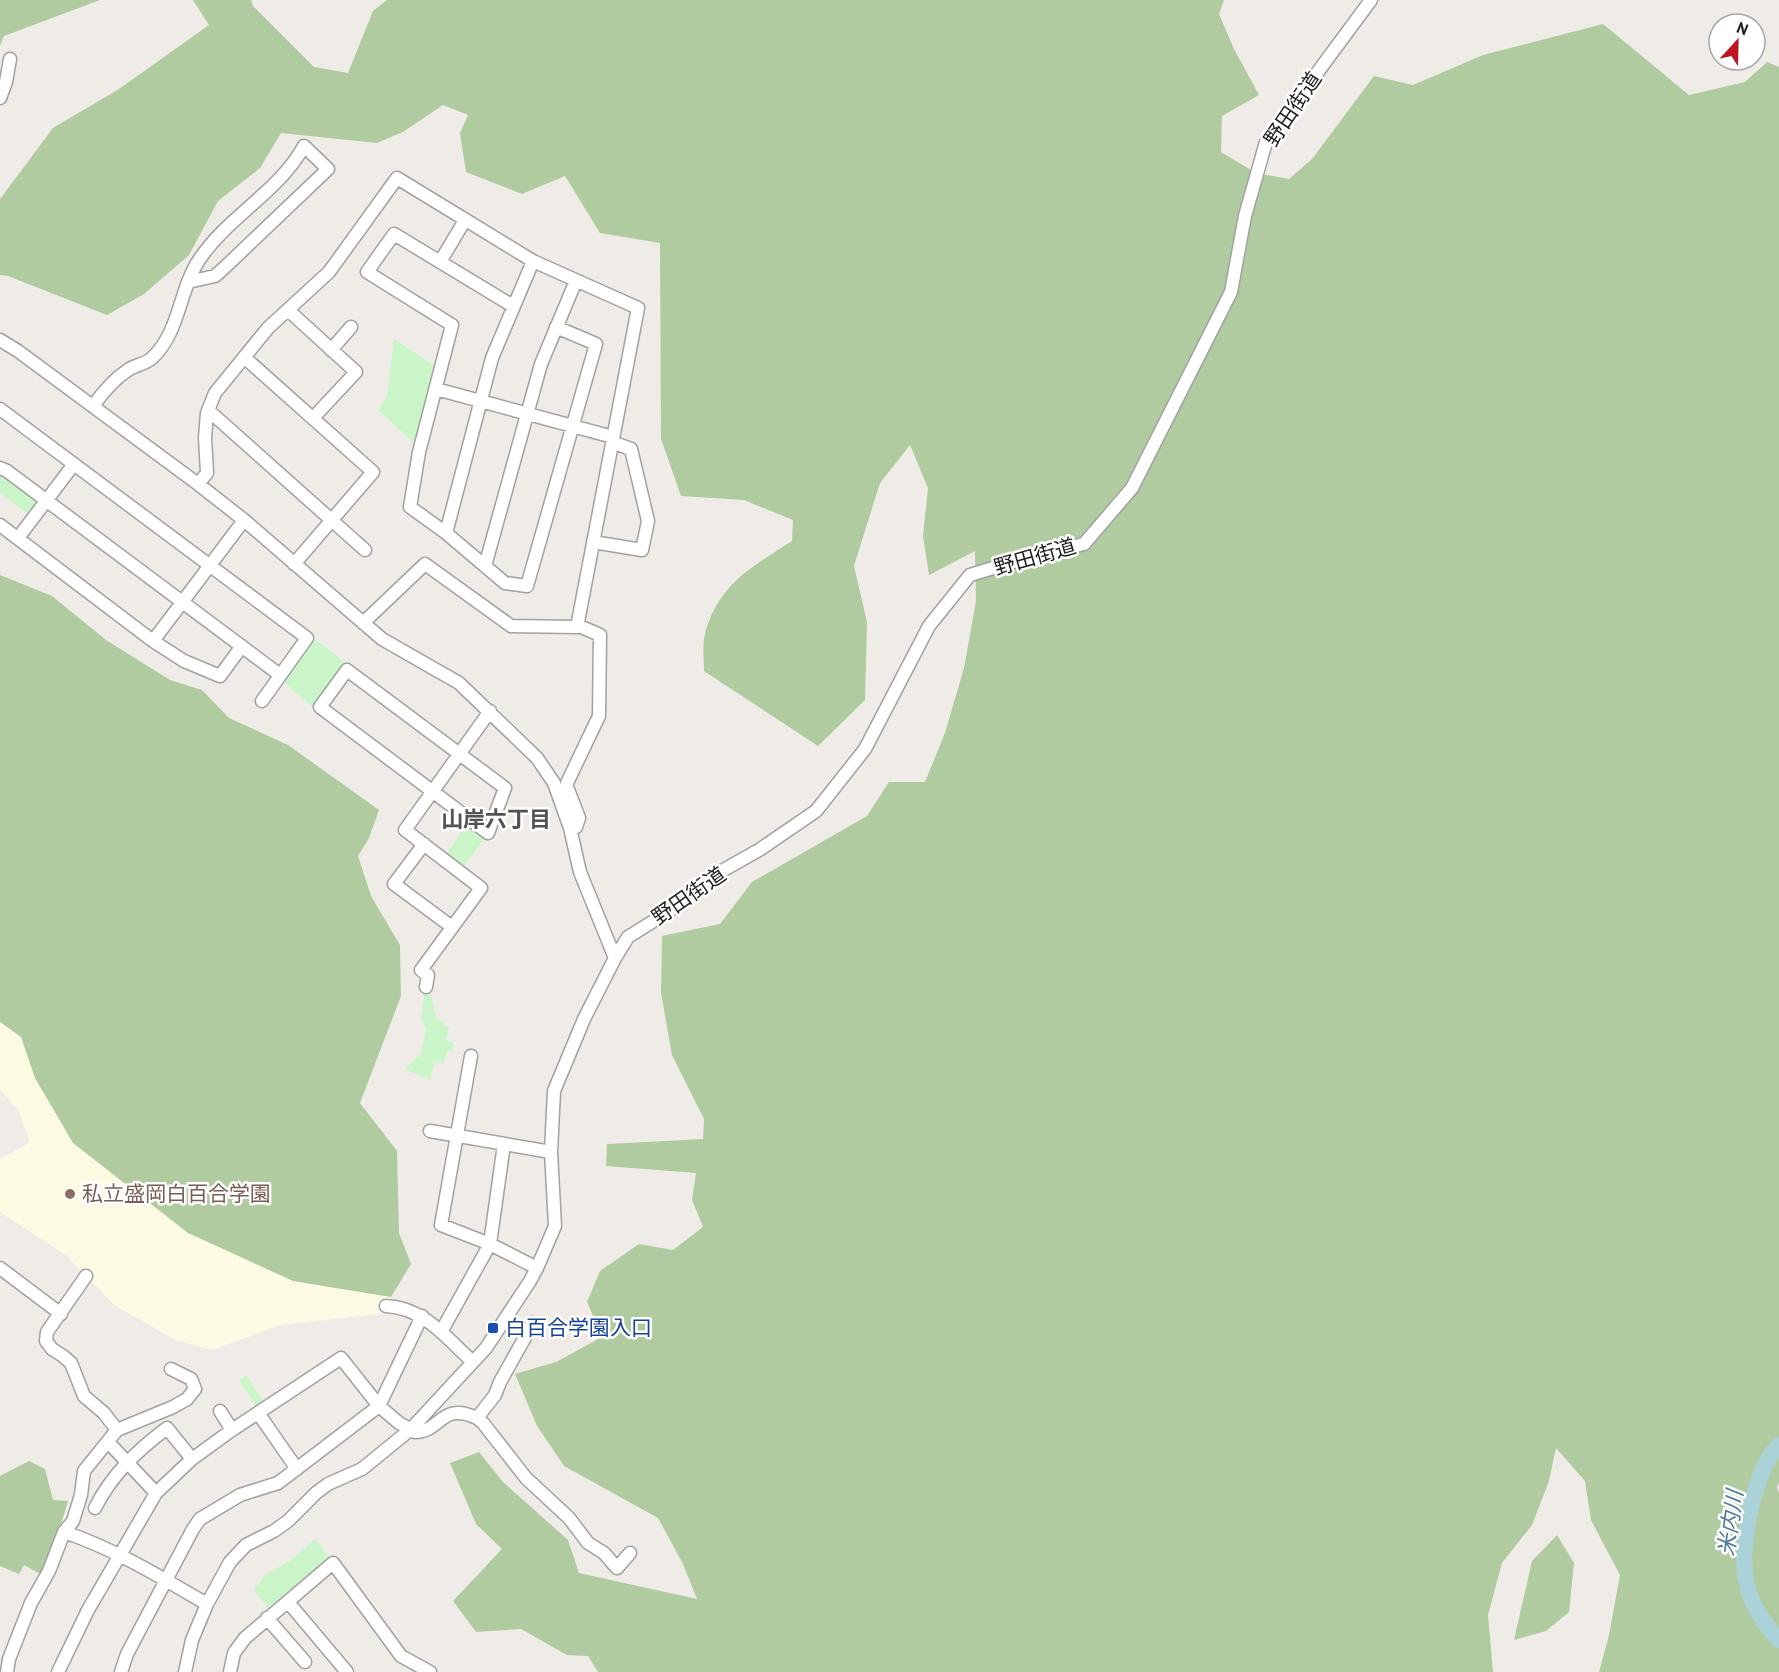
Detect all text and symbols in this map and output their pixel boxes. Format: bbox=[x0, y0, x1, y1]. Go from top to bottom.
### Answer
north arrow bbox=[1707, 12, 1767, 72]
text: N bbox=[1734, 17, 1751, 39]
street label: 野田街道 bbox=[1258, 66, 1327, 151]
street label: 野田街道 bbox=[991, 532, 1079, 581]
district label: 山岸六丁目 bbox=[441, 805, 551, 833]
street label: 野田街道 bbox=[647, 860, 731, 931]
place label: 私立盛岡白百合学園 bbox=[82, 1180, 271, 1207]
marker: 私立盛岡白百合学園 bbox=[63, 1187, 77, 1201]
place label: 白百合学園入口 bbox=[505, 1314, 652, 1341]
marker: 白百合学園入口 bbox=[486, 1321, 500, 1335]
water label: 米内川 bbox=[1712, 1486, 1749, 1558]

